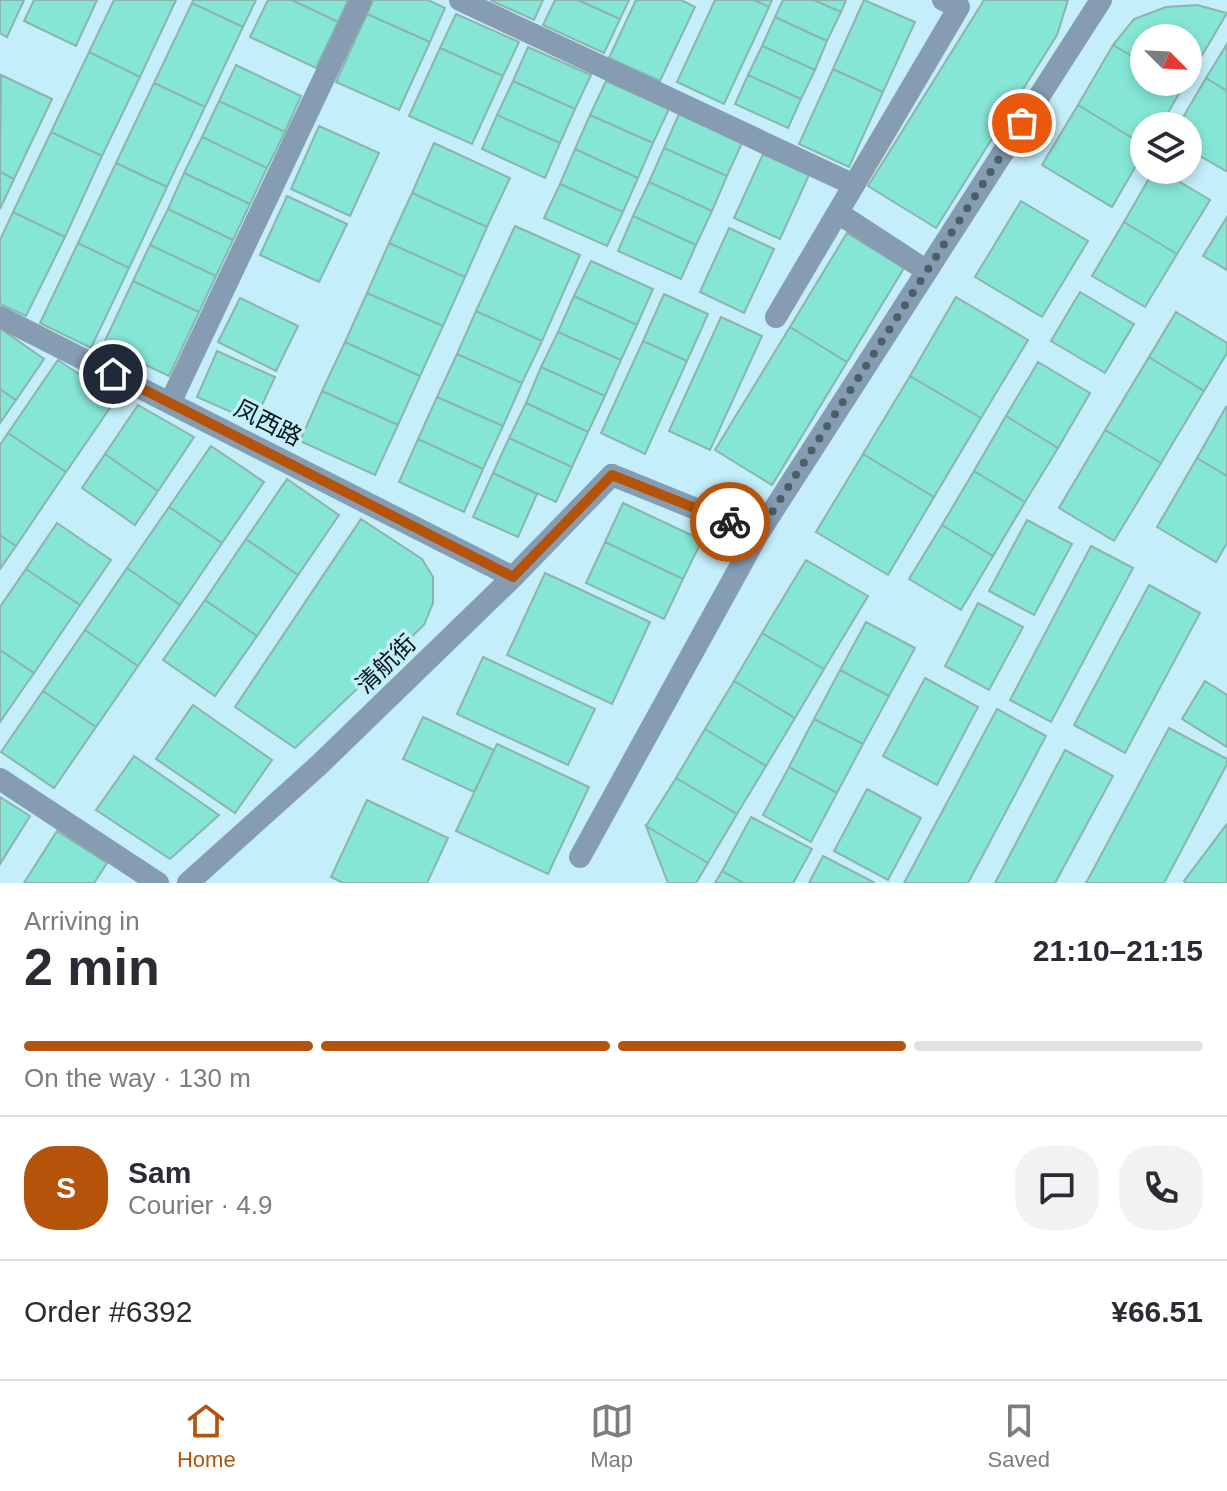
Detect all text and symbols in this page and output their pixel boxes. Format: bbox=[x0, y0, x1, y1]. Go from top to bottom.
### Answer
north arrow bbox=[1130, 24, 1202, 96]
map controls bbox=[1130, 24, 1202, 184]
pin bbox=[988, 89, 1056, 157]
icon: bag bbox=[1000, 101, 1044, 145]
button: layers bbox=[1130, 112, 1202, 184]
pin bbox=[79, 340, 147, 408]
icon: home bbox=[91, 352, 135, 396]
street label: 凤西路 bbox=[230, 394, 306, 451]
courier bbox=[690, 482, 770, 562]
icon: bike bbox=[708, 500, 752, 544]
street label: 清航街 bbox=[350, 629, 421, 698]
text: Arriving in bbox=[24, 906, 140, 936]
text: 21:10–21:15 bbox=[1033, 934, 1203, 967]
text: 2 min bbox=[24, 938, 160, 996]
text: On the way · 130 m bbox=[24, 1063, 251, 1093]
button: chat bbox=[1015, 1146, 1099, 1230]
button: phone bbox=[1119, 1146, 1203, 1230]
text: Sam bbox=[128, 1156, 191, 1189]
text: S bbox=[56, 1171, 76, 1204]
text: Courier · 4.9 bbox=[128, 1190, 273, 1220]
text: Order #6392 bbox=[24, 1295, 192, 1328]
text: ¥66.51 bbox=[1111, 1295, 1203, 1328]
tab: Home bbox=[177, 1399, 236, 1473]
tab: Map bbox=[590, 1399, 634, 1473]
tab: Saved bbox=[988, 1399, 1050, 1473]

